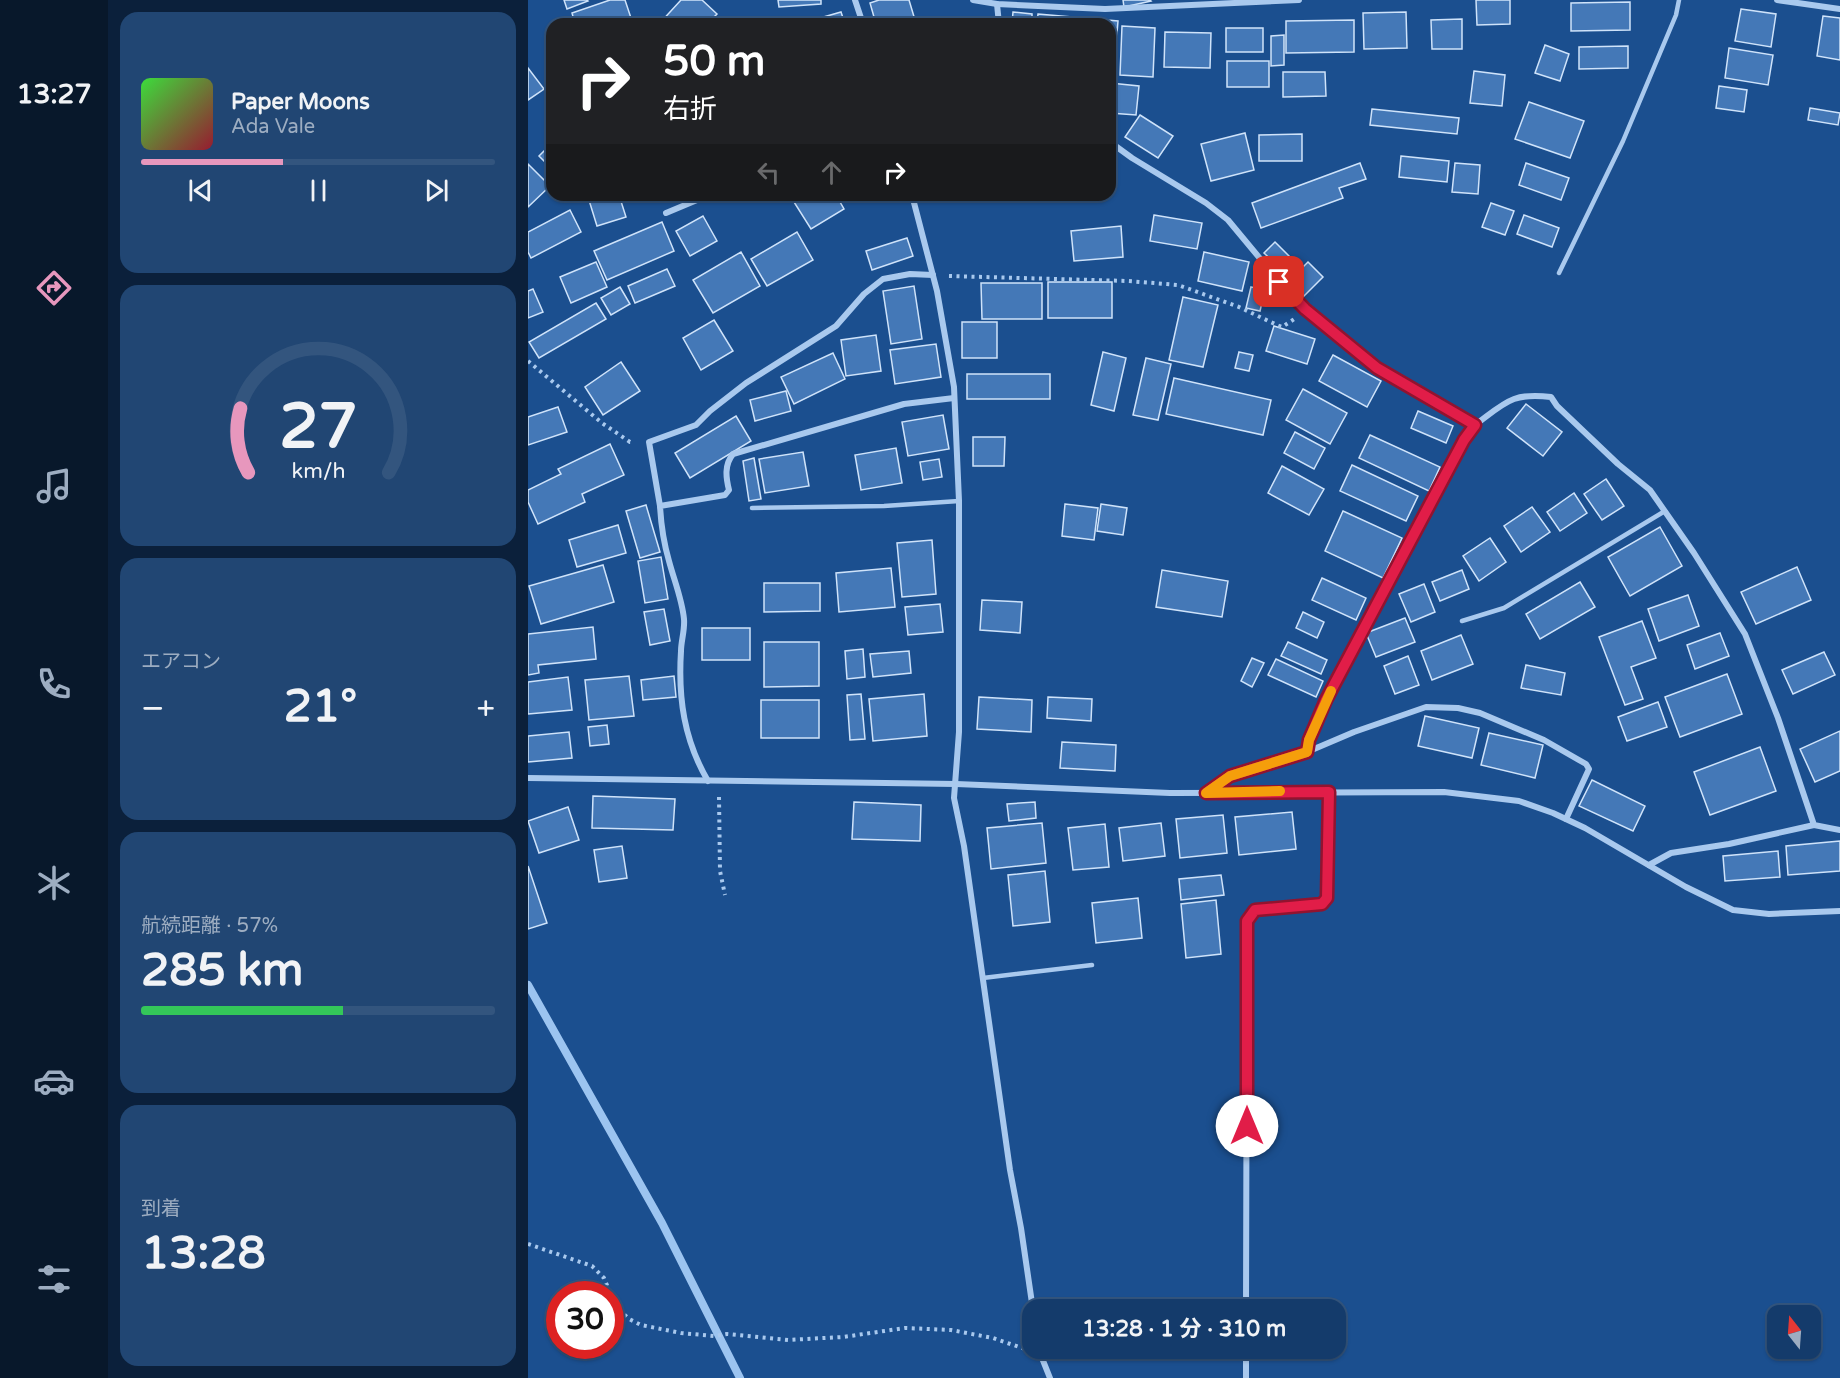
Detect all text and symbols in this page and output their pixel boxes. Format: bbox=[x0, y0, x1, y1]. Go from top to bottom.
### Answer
text: 50 m bbox=[663, 36, 765, 87]
icon: right bbox=[564, 42, 642, 120]
text: 13:27 bbox=[17, 78, 91, 111]
text: Paper Moons bbox=[231, 89, 370, 115]
text: 右折 bbox=[663, 93, 717, 126]
text: Ada Vale bbox=[231, 115, 315, 139]
icon: left bbox=[752, 156, 785, 189]
icon: ahead bbox=[815, 156, 848, 189]
icon: right bbox=[878, 156, 911, 189]
icon: previous bbox=[184, 174, 217, 207]
icon: pause bbox=[302, 174, 335, 207]
icon: next bbox=[420, 174, 453, 207]
pin bbox=[1253, 256, 1304, 307]
icon: arrive bbox=[1262, 265, 1295, 298]
icon: directions bbox=[33, 267, 75, 309]
text: 27 bbox=[279, 390, 357, 465]
text: km/h bbox=[291, 458, 345, 484]
icon: music bbox=[33, 465, 75, 507]
text: エアコン bbox=[141, 650, 221, 674]
icon: phone bbox=[33, 663, 75, 705]
text: 21° bbox=[284, 680, 357, 734]
text: − bbox=[141, 689, 165, 728]
text: + bbox=[476, 689, 495, 728]
icon: climate bbox=[33, 862, 75, 904]
text: 航続距離 · 57% bbox=[141, 914, 278, 938]
text: 285 km bbox=[141, 944, 303, 998]
icon: car bbox=[33, 1060, 75, 1102]
position arrow bbox=[1215, 1094, 1279, 1158]
text: 到着 bbox=[141, 1197, 181, 1221]
text: 13:28 bbox=[141, 1227, 266, 1281]
icon: filters bbox=[33, 1258, 75, 1300]
speed limit sign: 30 bbox=[546, 1281, 624, 1359]
north arrow bbox=[1767, 1305, 1821, 1359]
map controls bbox=[1767, 1305, 1821, 1359]
text: 13:28 · 1 分 · 310 m bbox=[1082, 1316, 1286, 1342]

